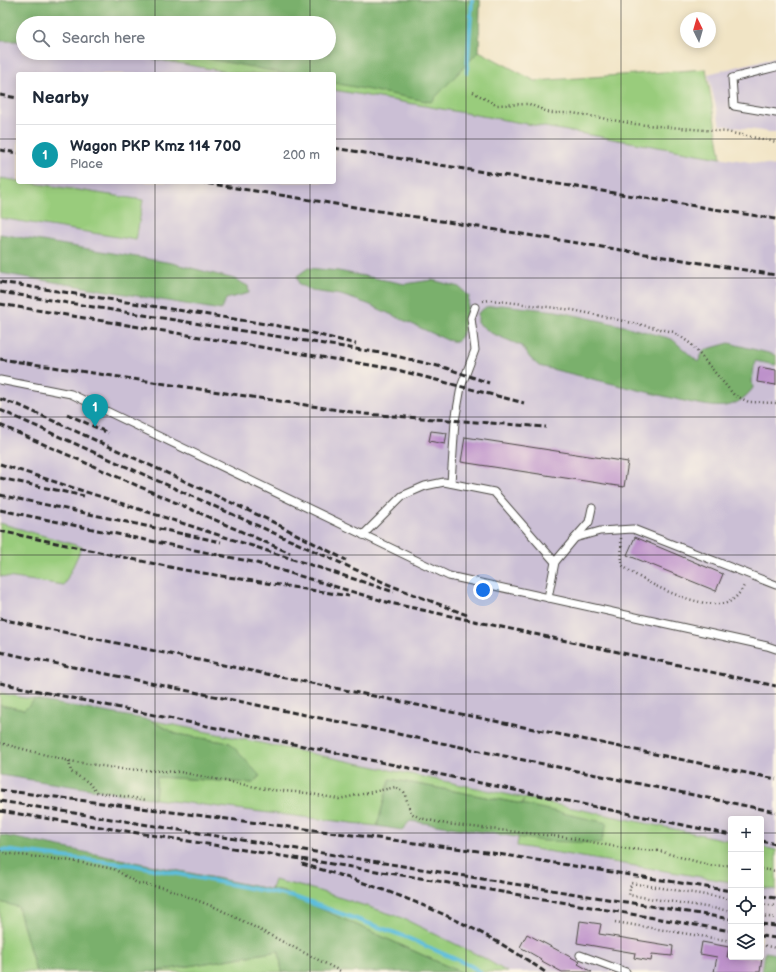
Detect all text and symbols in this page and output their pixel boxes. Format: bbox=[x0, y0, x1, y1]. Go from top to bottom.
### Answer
north arrow bbox=[680, 12, 716, 48]
search box bbox=[16, 16, 336, 60]
icon: search bbox=[30, 27, 52, 49]
text: Search here bbox=[62, 29, 145, 48]
text: Nearby bbox=[32, 88, 89, 108]
text: Wagon PKP Kmz 114 700 bbox=[70, 137, 241, 156]
text: 1 bbox=[42, 147, 48, 163]
text: 200 m bbox=[283, 147, 320, 163]
text: Place bbox=[70, 156, 103, 172]
pin: 1 bbox=[82, 394, 108, 427]
your location bbox=[473, 580, 493, 600]
map controls bbox=[728, 816, 764, 960]
button: + bbox=[728, 816, 764, 852]
button: − bbox=[728, 852, 764, 888]
button: locate bbox=[728, 888, 764, 924]
button: layers bbox=[728, 924, 764, 960]

